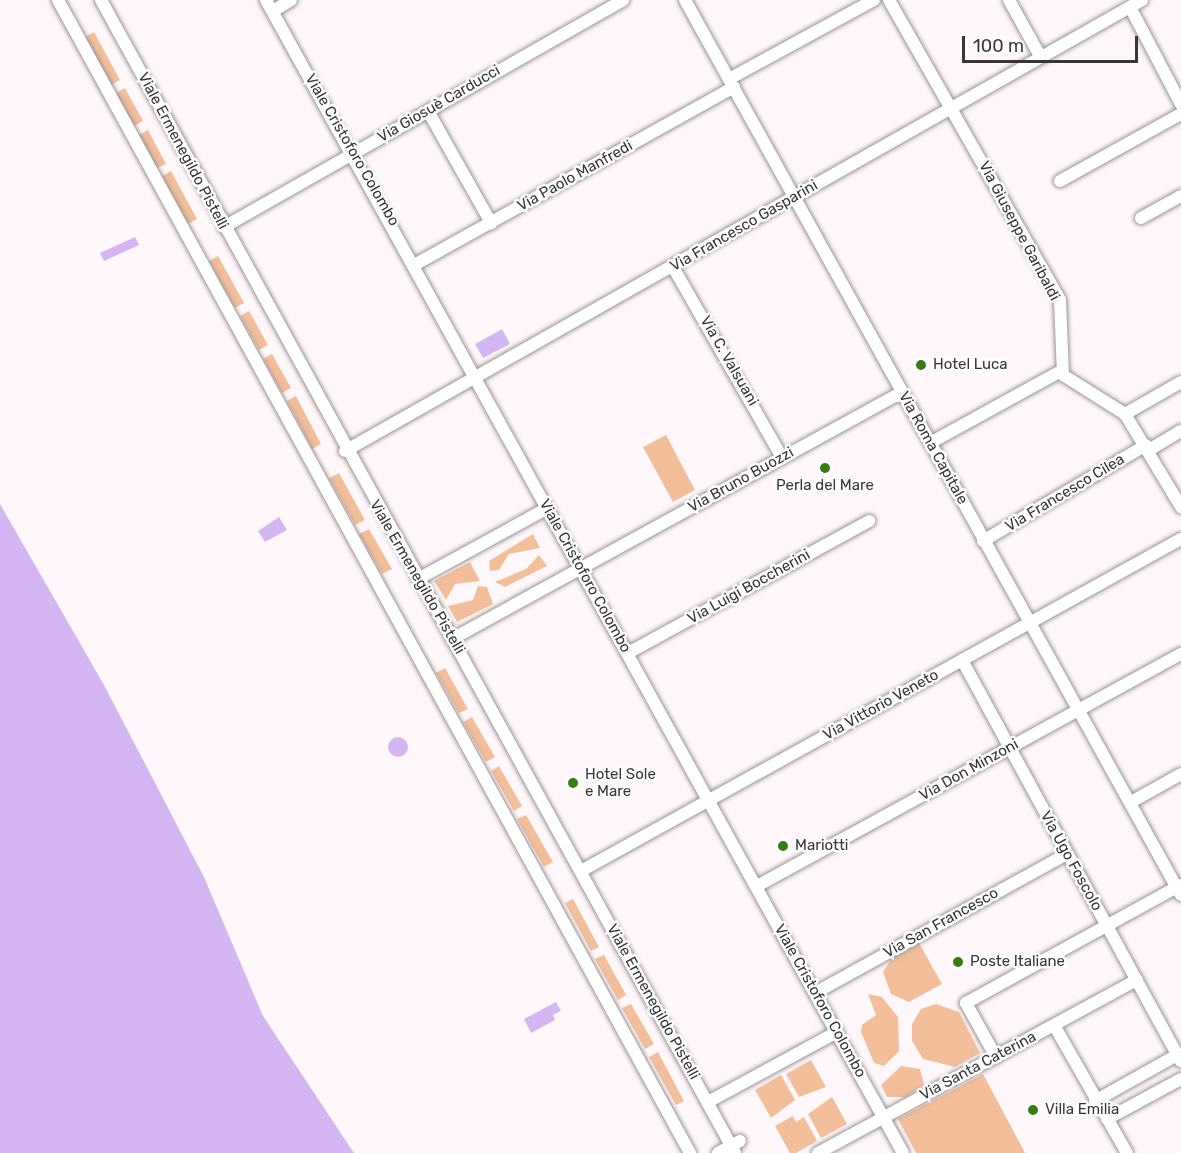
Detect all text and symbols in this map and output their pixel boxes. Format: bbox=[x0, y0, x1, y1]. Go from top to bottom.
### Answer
scale bar bbox=[965, 24, 1140, 62]
text: 100 m bbox=[973, 35, 1024, 57]
street label: Via Giosuè Carducci bbox=[375, 62, 503, 146]
street label: Viale Ermenegildo Pistelli bbox=[134, 70, 232, 232]
street label: Viale Cristoforo Colombo bbox=[301, 71, 403, 229]
street label: Via Paolo Manfredi bbox=[514, 137, 636, 215]
street label: Via Giuseppe Garibaldi bbox=[975, 158, 1063, 304]
street label: Via Francesco Gasparini bbox=[667, 176, 821, 276]
street label: Via C. Valsuani bbox=[696, 313, 762, 409]
place label: Hotel Luca bbox=[933, 356, 1008, 374]
marker: Hotel Luca bbox=[914, 358, 928, 372]
street label: Via Roma Capitale bbox=[895, 389, 971, 507]
street label: Via Bruno Buozzi bbox=[685, 444, 797, 516]
street label: Via Francesco Cilea bbox=[1002, 450, 1128, 536]
marker: Perla del Mare bbox=[818, 461, 832, 475]
place label: Perla del Mare bbox=[776, 477, 874, 495]
street label: Viale Cristoforo Colombo bbox=[535, 496, 635, 656]
street label: Viale Ermenegildo Pistelli bbox=[365, 497, 469, 657]
street label: Via Luigi Boccherini bbox=[685, 546, 813, 628]
street label: Via Vittorio Veneto bbox=[820, 666, 942, 744]
street label: Via Don Minzoni bbox=[916, 735, 1022, 805]
place label: Hotel Sole e Mare bbox=[585, 765, 656, 800]
marker: Hotel Sole e Mare bbox=[566, 776, 580, 790]
street label: Via Ugo Foscolo bbox=[1036, 808, 1106, 914]
place label: Mariotti bbox=[795, 837, 848, 855]
marker: Mariotti bbox=[776, 839, 790, 853]
street label: Via San Francesco bbox=[880, 884, 1002, 962]
street label: Viale Ermenegildo Pistelli bbox=[603, 921, 703, 1083]
street label: Viale Cristoforo Colombo bbox=[770, 921, 870, 1081]
place label: Poste Italiane bbox=[970, 953, 1065, 971]
marker: Poste Italiane bbox=[951, 955, 965, 969]
street label: Via Santa Caterina bbox=[917, 1028, 1039, 1104]
place label: Villa Emilia bbox=[1045, 1101, 1119, 1119]
marker: Villa Emilia bbox=[1026, 1103, 1040, 1117]

